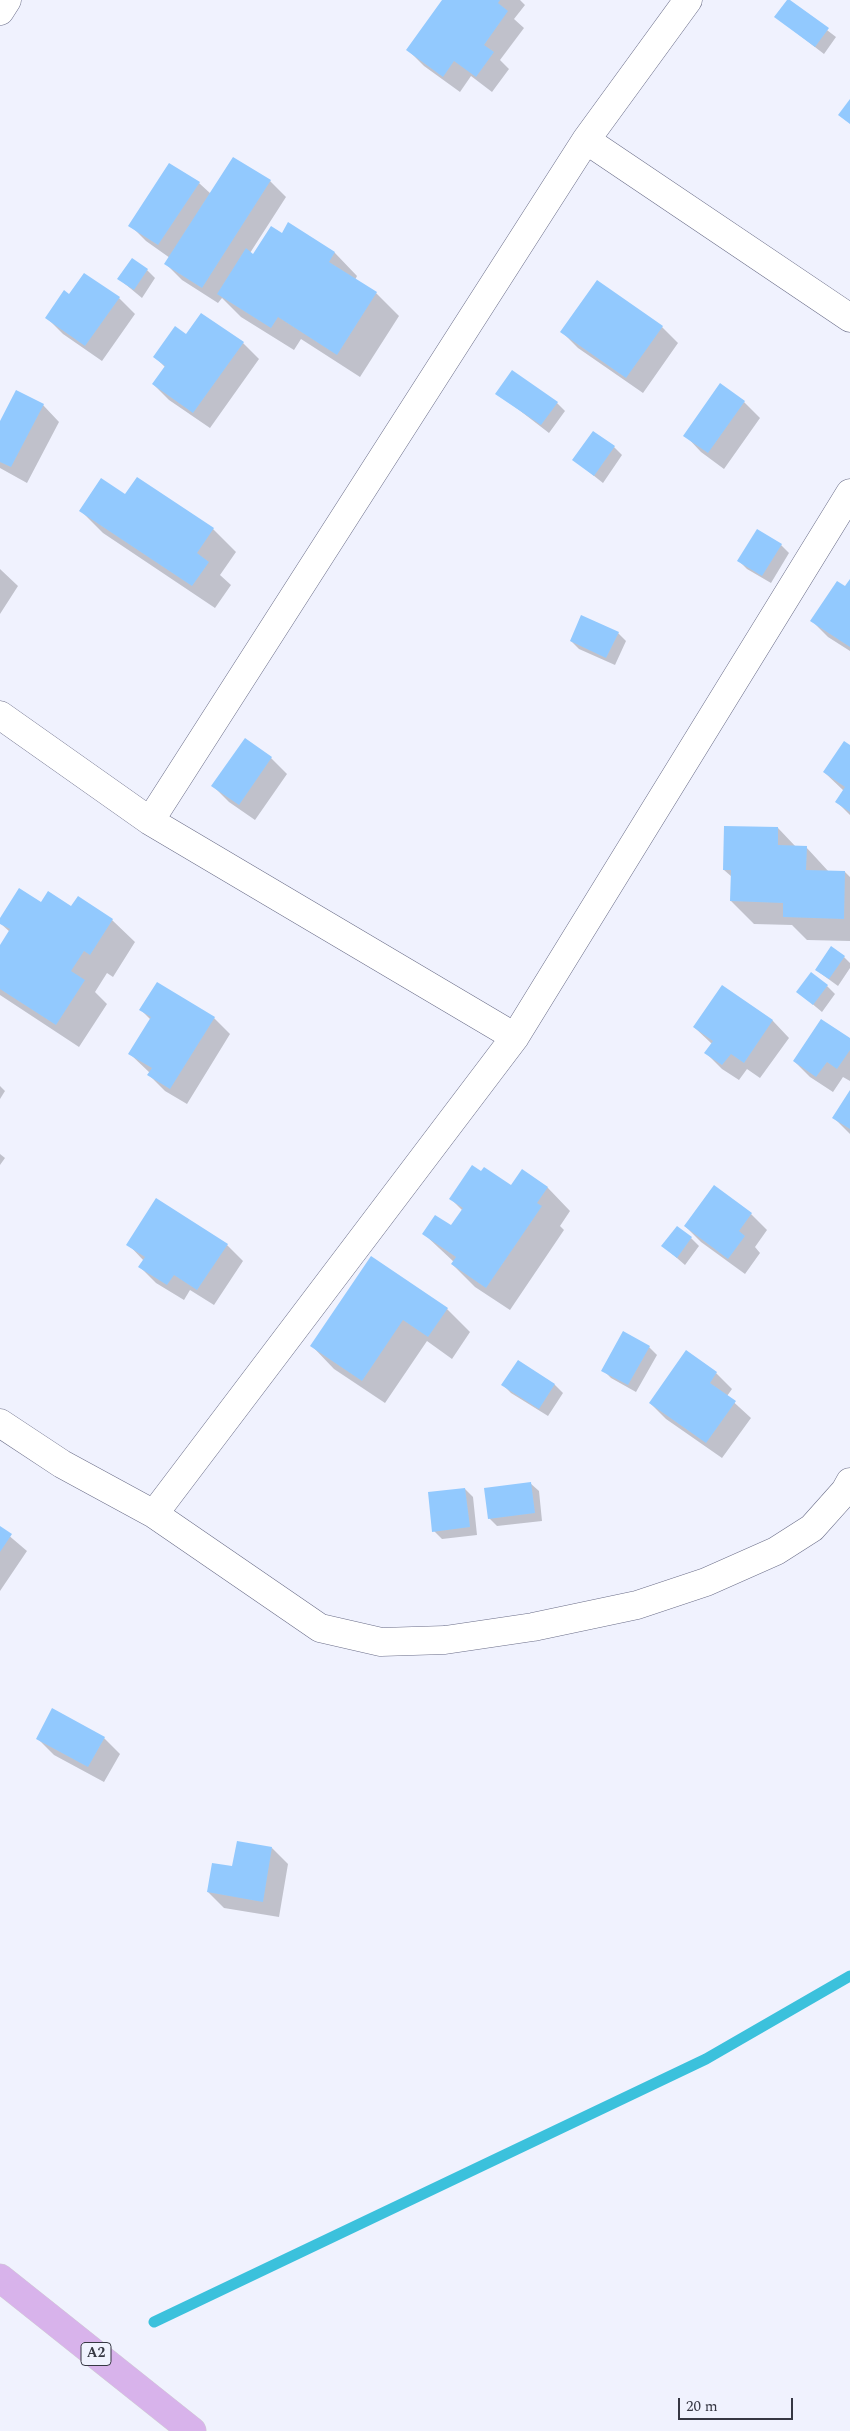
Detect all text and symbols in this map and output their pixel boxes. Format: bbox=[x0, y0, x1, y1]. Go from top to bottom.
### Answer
road number: A2 bbox=[81, 2342, 111, 2366]
scale bar bbox=[680, 2388, 795, 2420]
text: 20 m bbox=[686, 2395, 718, 2418]

